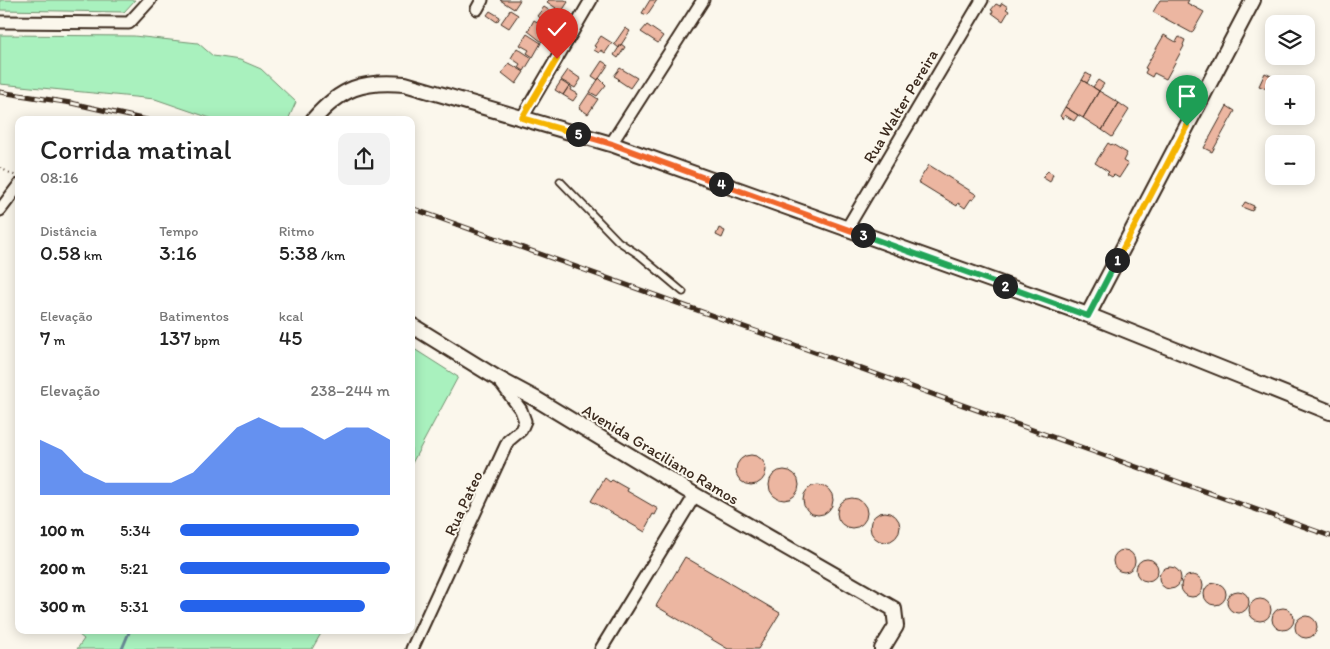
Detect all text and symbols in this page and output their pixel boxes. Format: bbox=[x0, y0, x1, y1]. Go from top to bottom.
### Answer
pin bbox=[536, 8, 578, 59]
icon: check bbox=[543, 15, 571, 43]
map controls bbox=[1265, 15, 1315, 185]
button: layers bbox=[1265, 15, 1315, 65]
street label: Rua Walter Pereira bbox=[859, 46, 942, 166]
pin bbox=[1166, 75, 1208, 126]
button: + bbox=[1265, 75, 1315, 125]
icon: arrive bbox=[1173, 82, 1201, 110]
pin: 5 bbox=[566, 122, 590, 146]
text: 5 bbox=[575, 126, 582, 143]
text: Corrida matinal bbox=[40, 132, 231, 166]
button: share bbox=[338, 133, 390, 185]
button: − bbox=[1265, 135, 1315, 185]
text: 08:16 bbox=[40, 168, 78, 187]
pin: 4 bbox=[708, 172, 734, 196]
text: 4 bbox=[717, 176, 726, 193]
pin: 3 bbox=[850, 222, 876, 248]
text: Distância bbox=[40, 223, 97, 240]
text: Tempo bbox=[159, 223, 198, 240]
text: Ritmo bbox=[279, 223, 314, 240]
text: 3 bbox=[860, 227, 867, 244]
text: 0.58 bbox=[40, 240, 81, 265]
text: 3:16 bbox=[159, 240, 197, 265]
text: 5:38 bbox=[279, 240, 318, 265]
text: km bbox=[81, 247, 102, 264]
text: /km bbox=[318, 247, 345, 264]
pin: 1 bbox=[1104, 248, 1130, 272]
text: 1 bbox=[1114, 252, 1121, 269]
pin: 2 bbox=[992, 274, 1018, 298]
text: 2 bbox=[1002, 278, 1009, 295]
text: Elevação bbox=[40, 308, 93, 325]
text: Batimentos bbox=[159, 308, 229, 325]
text: kcal bbox=[279, 308, 304, 325]
text: 7 bbox=[40, 325, 50, 350]
text: 137 bbox=[159, 325, 191, 350]
text: 45 bbox=[279, 325, 302, 350]
text: m bbox=[50, 332, 65, 349]
text: bpm bbox=[191, 332, 220, 349]
text: Elevação bbox=[40, 381, 100, 400]
text: 238–244 m bbox=[310, 381, 390, 400]
street label: Avenida Graciliano Ramos bbox=[579, 400, 742, 509]
street label: Rua Pateo bbox=[440, 468, 487, 539]
text: 100 m bbox=[40, 521, 84, 540]
text: 5:34 bbox=[120, 521, 151, 540]
text: 200 m bbox=[40, 559, 85, 578]
text: 5:21 bbox=[120, 559, 148, 578]
text: 300 m bbox=[40, 597, 86, 616]
text: 5:31 bbox=[120, 597, 148, 616]

